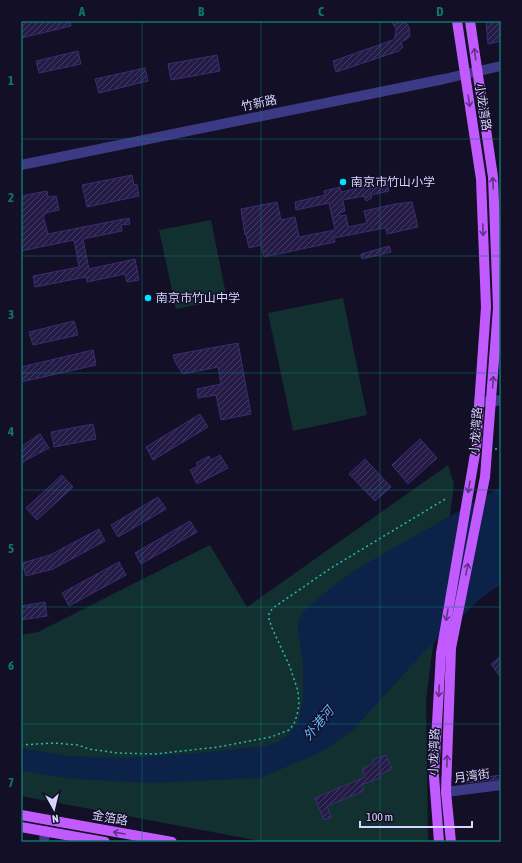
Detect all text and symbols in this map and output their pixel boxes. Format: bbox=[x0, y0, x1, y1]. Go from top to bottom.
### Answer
text: A bbox=[78, 4, 86, 19]
text: B bbox=[198, 4, 205, 19]
text: C bbox=[318, 4, 324, 19]
text: D bbox=[436, 4, 444, 19]
one-way arrow bbox=[471, 48, 479, 61]
text: 1 bbox=[8, 73, 14, 88]
street label: 小龙湾路 bbox=[472, 82, 494, 132]
street label: 竹新路 bbox=[240, 92, 278, 114]
one-way arrow bbox=[465, 94, 473, 107]
place label: 南京市竹山小学 bbox=[351, 175, 435, 189]
marker: 南京市竹山小学 bbox=[338, 177, 348, 187]
one-way arrow bbox=[490, 177, 497, 190]
text: 2 bbox=[8, 190, 14, 205]
one-way arrow bbox=[479, 223, 487, 236]
place label: 南京市竹山中学 bbox=[156, 291, 240, 305]
marker: 南京市竹山中学 bbox=[143, 293, 153, 303]
text: 3 bbox=[8, 307, 14, 322]
one-way arrow bbox=[489, 376, 496, 389]
street label: 小龙湾路 bbox=[467, 407, 485, 455]
text: 4 bbox=[7, 424, 14, 439]
one-way arrow bbox=[465, 480, 473, 493]
text: 5 bbox=[8, 541, 14, 556]
one-way arrow bbox=[463, 562, 471, 575]
one-way arrow bbox=[443, 608, 451, 621]
text: 6 bbox=[8, 658, 14, 673]
one-way arrow bbox=[435, 684, 442, 697]
water label: 外港河 bbox=[300, 701, 339, 743]
street label: 小龙湾路 bbox=[426, 728, 442, 776]
one-way arrow bbox=[443, 755, 450, 768]
street label: 月湾街 bbox=[453, 767, 491, 785]
text: 7 bbox=[8, 775, 14, 790]
north arrow bbox=[34, 789, 74, 829]
scale bar bbox=[360, 803, 472, 829]
street label: 金箔路 bbox=[91, 808, 129, 828]
text: 100 m bbox=[366, 810, 393, 824]
text: N bbox=[51, 813, 59, 825]
one-way arrow bbox=[113, 829, 126, 837]

